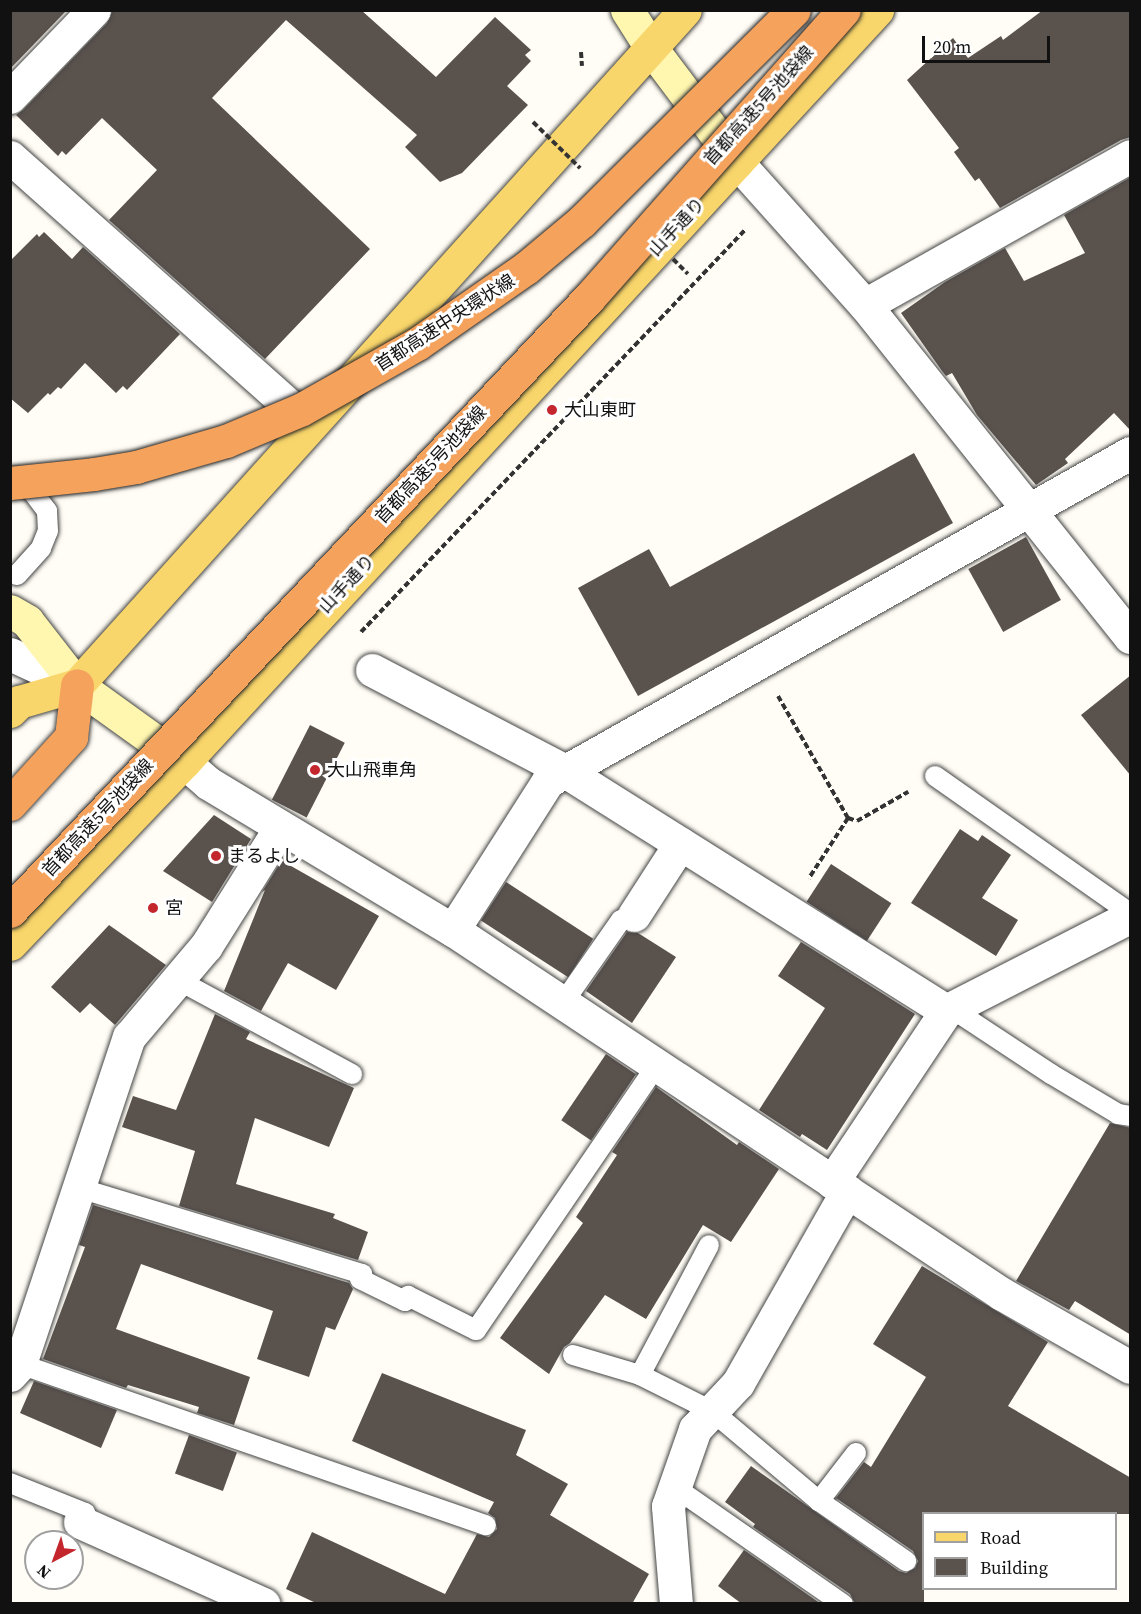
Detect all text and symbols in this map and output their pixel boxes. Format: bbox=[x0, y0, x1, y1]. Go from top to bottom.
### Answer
scale bar bbox=[925, 24, 1052, 62]
text: 20 m bbox=[933, 34, 971, 59]
street label: 首都高速5号池袋線 bbox=[700, 42, 818, 170]
street label: 山手通り bbox=[645, 193, 709, 261]
street label: 首都高速中央環状線 bbox=[371, 270, 519, 376]
place label: 大山東町 bbox=[564, 399, 636, 421]
street label: 首都高速5号池袋線 bbox=[371, 402, 491, 528]
marker: 大山東町 bbox=[545, 403, 559, 417]
street label: 山手通り bbox=[315, 550, 379, 618]
street label: 首都高速5号池袋線 bbox=[38, 755, 158, 881]
place label: 大山飛車角 bbox=[327, 759, 417, 781]
marker: 大山飛車角 bbox=[308, 763, 322, 777]
place label: まるよし bbox=[228, 845, 300, 867]
marker: まるよし bbox=[209, 849, 223, 863]
place label: 宮 bbox=[165, 897, 183, 919]
marker: 宮 bbox=[146, 901, 160, 915]
legend bbox=[922, 1512, 1117, 1590]
text: Road bbox=[980, 1525, 1021, 1550]
north arrow bbox=[24, 1530, 84, 1590]
text: Building bbox=[980, 1555, 1048, 1580]
text: N bbox=[32, 1560, 55, 1584]

